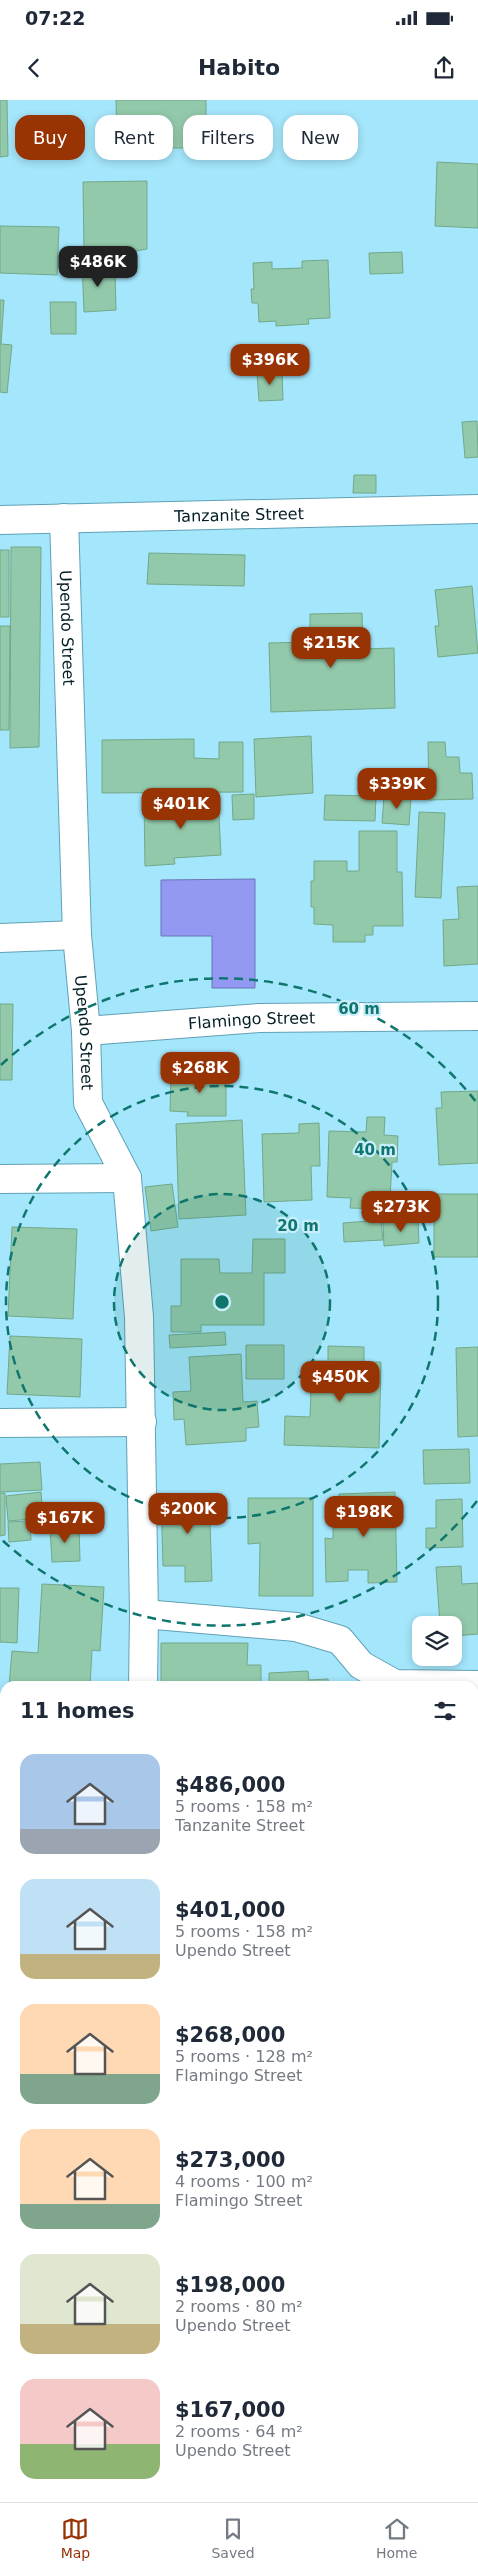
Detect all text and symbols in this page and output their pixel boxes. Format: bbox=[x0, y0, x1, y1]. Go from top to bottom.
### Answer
text: 07:22 bbox=[25, 7, 85, 29]
icon: back bbox=[20, 54, 48, 82]
icon: share bbox=[430, 54, 458, 82]
text: Habito bbox=[198, 55, 280, 80]
chip: Buy bbox=[15, 115, 85, 160]
chip: Rent bbox=[95, 115, 173, 160]
chip: Filters bbox=[183, 115, 273, 160]
chip: New bbox=[283, 115, 358, 160]
pin: $486K bbox=[63, 246, 133, 288]
text: $486K bbox=[70, 252, 126, 271]
pin: $396K bbox=[235, 344, 305, 386]
text: $396K bbox=[242, 350, 298, 369]
street label: Tanzanite Street bbox=[173, 504, 304, 526]
street label: Upendo Street bbox=[56, 570, 78, 686]
pin: $215K bbox=[296, 626, 366, 669]
text: $215K bbox=[303, 633, 359, 652]
pin: $339K bbox=[362, 768, 432, 810]
text: $339K bbox=[369, 774, 425, 793]
pin: $401K bbox=[146, 788, 216, 830]
text: $401K bbox=[153, 794, 209, 813]
street label: Upendo Street bbox=[71, 974, 97, 1090]
text: 60 m bbox=[338, 1000, 380, 1018]
street label: Flamingo Street bbox=[187, 1008, 315, 1033]
pin: $268K bbox=[165, 1052, 235, 1094]
text: $268K bbox=[172, 1058, 228, 1077]
text: 40 m bbox=[354, 1141, 396, 1159]
pin: $273K bbox=[366, 1190, 436, 1233]
text: $273K bbox=[373, 1197, 429, 1216]
text: 20 m bbox=[277, 1217, 319, 1235]
centre of rings bbox=[213, 1293, 231, 1311]
pin: $450K bbox=[305, 1360, 375, 1403]
text: $450K bbox=[312, 1367, 368, 1386]
pin: $200K bbox=[153, 1492, 223, 1535]
pin: $198K bbox=[329, 1496, 399, 1538]
text: $200K bbox=[160, 1499, 216, 1518]
pin: $167K bbox=[30, 1502, 100, 1544]
text: $198K bbox=[336, 1502, 392, 1521]
text: $167K bbox=[37, 1508, 93, 1527]
map controls bbox=[412, 1616, 462, 1666]
button: layers bbox=[412, 1616, 462, 1666]
icon: filters bbox=[431, 1697, 459, 1725]
text: 11 homes bbox=[20, 1699, 135, 1723]
text: $486,000 bbox=[175, 1773, 285, 1797]
icon: home bbox=[60, 1774, 120, 1834]
text: 5 rooms · 158 m² bbox=[175, 1797, 313, 1816]
text: Tanzanite Street bbox=[175, 1816, 305, 1835]
text: $401,000 bbox=[175, 1898, 285, 1922]
icon: home bbox=[60, 1899, 120, 1959]
text: 5 rooms · 158 m² bbox=[175, 1922, 313, 1941]
text: Upendo Street bbox=[175, 1941, 291, 1960]
text: $268,000 bbox=[175, 2023, 285, 2047]
icon: home bbox=[60, 2024, 120, 2084]
text: 5 rooms · 128 m² bbox=[175, 2047, 313, 2066]
text: Flamingo Street bbox=[175, 2066, 302, 2085]
text: $273,000 bbox=[175, 2148, 285, 2172]
icon: home bbox=[60, 2149, 120, 2209]
text: 4 rooms · 100 m² bbox=[175, 2172, 313, 2191]
text: Flamingo Street bbox=[175, 2191, 302, 2210]
text: $198,000 bbox=[175, 2273, 285, 2297]
icon: home bbox=[60, 2274, 120, 2334]
text: 2 rooms · 80 m² bbox=[175, 2297, 303, 2316]
text: Upendo Street bbox=[175, 2316, 291, 2335]
text: $167,000 bbox=[175, 2398, 285, 2422]
icon: home bbox=[60, 2399, 120, 2459]
text: 2 rooms · 64 m² bbox=[175, 2422, 303, 2441]
text: Upendo Street bbox=[175, 2441, 291, 2460]
tab: Map bbox=[61, 2515, 90, 2561]
tab: Saved bbox=[211, 2515, 255, 2561]
tab: Home bbox=[376, 2515, 417, 2561]

